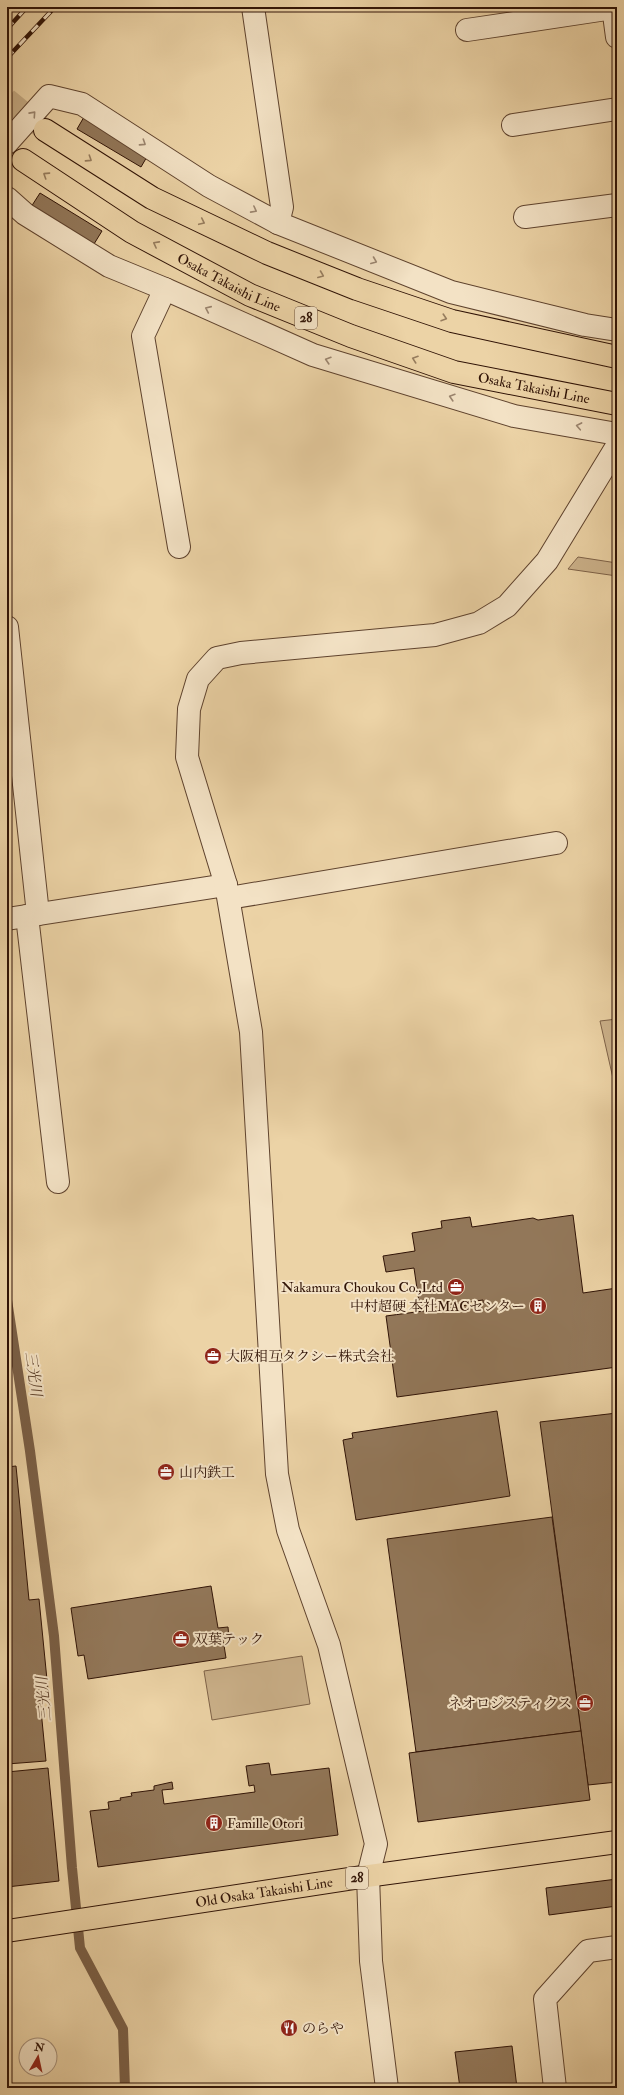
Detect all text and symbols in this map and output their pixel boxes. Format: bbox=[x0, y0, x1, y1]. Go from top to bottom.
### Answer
one-way arrow bbox=[28, 111, 36, 119]
one-way arrow bbox=[139, 139, 146, 146]
one-way arrow bbox=[85, 154, 92, 161]
one-way arrow bbox=[43, 172, 50, 180]
one-way arrow bbox=[250, 206, 257, 213]
one-way arrow bbox=[198, 217, 206, 225]
one-way arrow bbox=[153, 242, 160, 249]
street label: Osaka Takaishi Line bbox=[174, 249, 283, 315]
one-way arrow bbox=[369, 256, 377, 264]
one-way arrow bbox=[318, 270, 325, 278]
one-way arrow bbox=[205, 306, 213, 314]
road number: 28 bbox=[295, 307, 317, 329]
one-way arrow bbox=[440, 313, 447, 322]
one-way arrow bbox=[412, 355, 419, 363]
one-way arrow bbox=[324, 356, 331, 365]
street label: Osaka Takaishi Line bbox=[477, 368, 592, 407]
one-way arrow bbox=[449, 393, 456, 402]
one-way arrow bbox=[576, 423, 582, 431]
office icon: Nakamura Choukou Co.,Ltd bbox=[446, 1277, 466, 1297]
place label: Nakamura Choukou Co.,Ltd bbox=[281, 1279, 443, 1296]
building icon: 中村超硬 本社MACセンター bbox=[528, 1296, 548, 1316]
place label: 中村超硬 本社MACセンター bbox=[350, 1298, 525, 1315]
office icon: 大阪相互タクシー株式会社 bbox=[203, 1346, 223, 1366]
place label: 大阪相互タクシー株式会社 bbox=[226, 1348, 394, 1365]
water label: 三光川 bbox=[20, 1350, 46, 1400]
office icon: 山内鉄工 bbox=[156, 1462, 176, 1482]
place label: 山内鉄工 bbox=[179, 1464, 235, 1481]
office icon: 双葉テック bbox=[171, 1629, 191, 1649]
place label: 双葉テック bbox=[194, 1631, 264, 1648]
water label: 三光川 bbox=[32, 1674, 55, 1722]
office icon: ネオロジスティクス bbox=[575, 1693, 595, 1713]
place label: ネオロジスティクス bbox=[448, 1695, 572, 1712]
building icon: Famille Otori bbox=[204, 1813, 224, 1833]
place label: Famille Otori bbox=[227, 1815, 304, 1832]
road number: 28 bbox=[346, 1867, 368, 1889]
street label: Old Osaka Takaishi Line bbox=[194, 1873, 334, 1911]
restaurant icon: のらや bbox=[279, 2018, 299, 2038]
place label: のらや bbox=[302, 2020, 344, 2037]
north arrow bbox=[18, 2037, 58, 2077]
text: N bbox=[33, 2040, 46, 2055]

